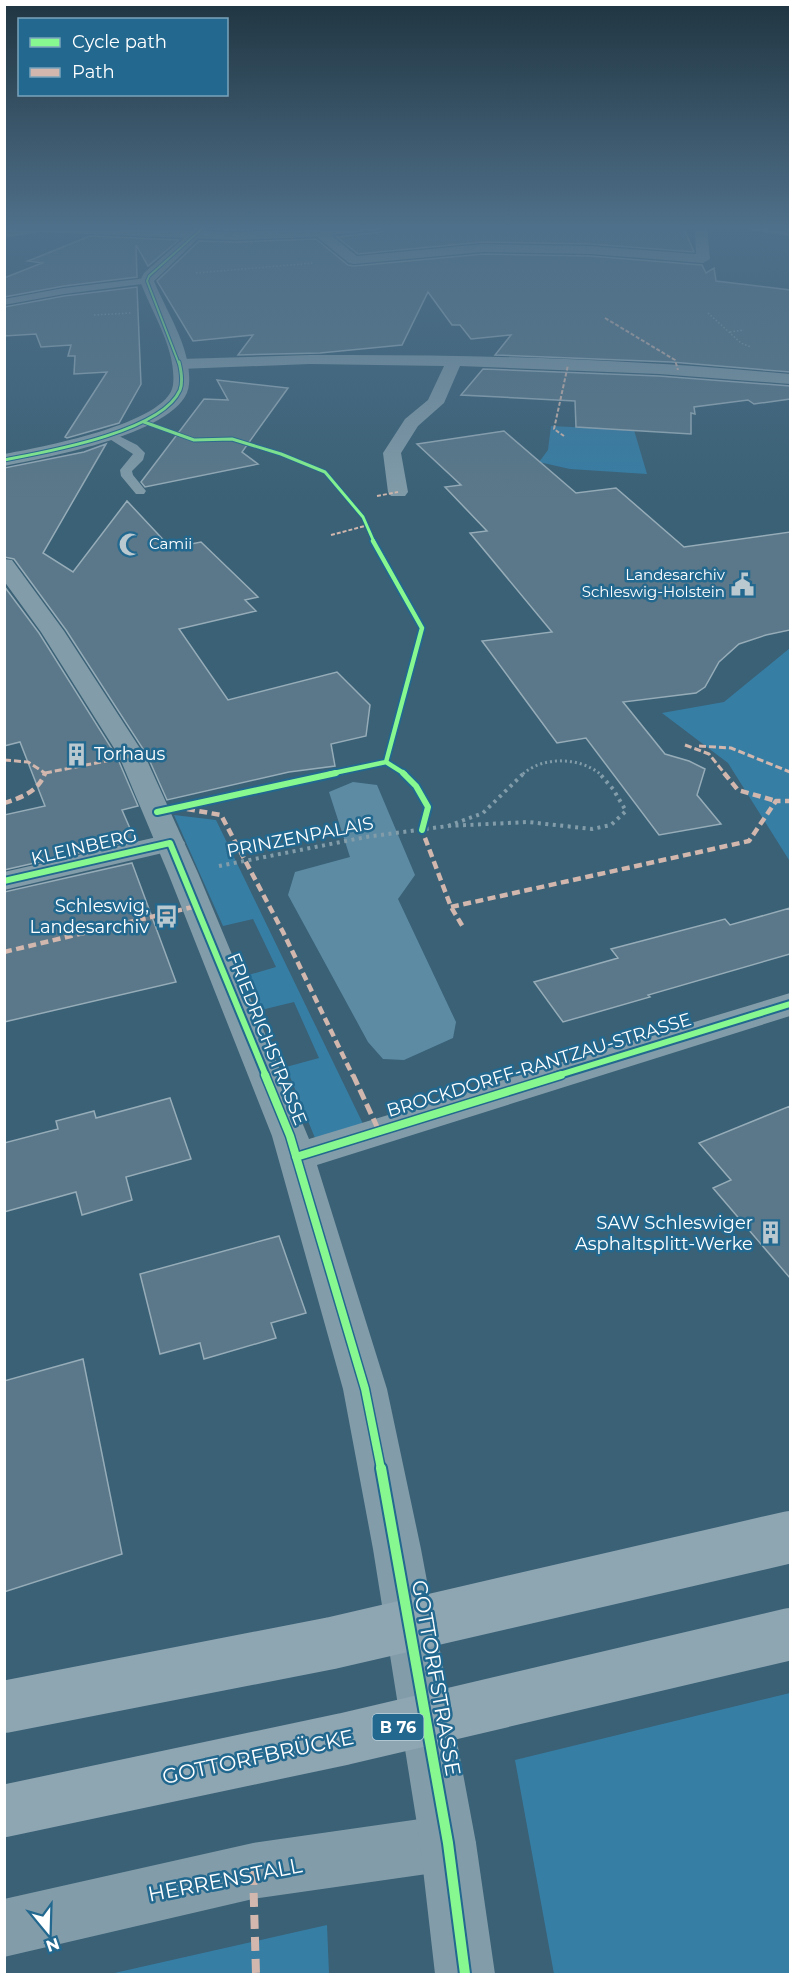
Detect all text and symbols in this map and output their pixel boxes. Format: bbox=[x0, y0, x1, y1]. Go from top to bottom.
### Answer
legend bbox=[18, 18, 228, 96]
text: Cycle path bbox=[72, 31, 167, 53]
text: Path bbox=[72, 61, 115, 83]
mosque icon: Camii bbox=[118, 531, 144, 557]
place label: Camii bbox=[149, 534, 192, 553]
place label: Landesarchiv Schleswig-Holstein bbox=[582, 565, 726, 601]
public building icon: Landesarchiv Schleswig-Holstein bbox=[730, 571, 756, 597]
building icon: Torhaus bbox=[63, 741, 89, 767]
place label: Torhaus bbox=[94, 743, 166, 765]
street label: PRINZENPALAIS bbox=[225, 812, 375, 862]
street label: KLEINBERG bbox=[29, 824, 139, 870]
place label: Schleswig, Landesarchiv bbox=[29, 895, 149, 938]
bus stop icon: Schleswig, Landesarchiv bbox=[154, 903, 180, 929]
street label: FRIEDRICHSTRASSE bbox=[222, 950, 312, 1128]
street label: BROCKDORFF-RANTZAU-STRASSE bbox=[384, 1008, 694, 1122]
place label: SAW Schleswiger Asphaltsplitt-Werke bbox=[575, 1212, 753, 1255]
building icon: SAW Schleswiger Asphaltsplitt-Werke bbox=[758, 1220, 784, 1246]
street label: GOTTORFSTRASSE bbox=[407, 1578, 466, 1778]
road number: B 76 bbox=[372, 1714, 424, 1740]
street label: GOTTORFBRÜCKE bbox=[160, 1724, 356, 1789]
street label: HERRENSTALL bbox=[146, 1852, 305, 1907]
north arrow bbox=[18, 1901, 78, 1961]
text: N bbox=[44, 1934, 62, 1956]

